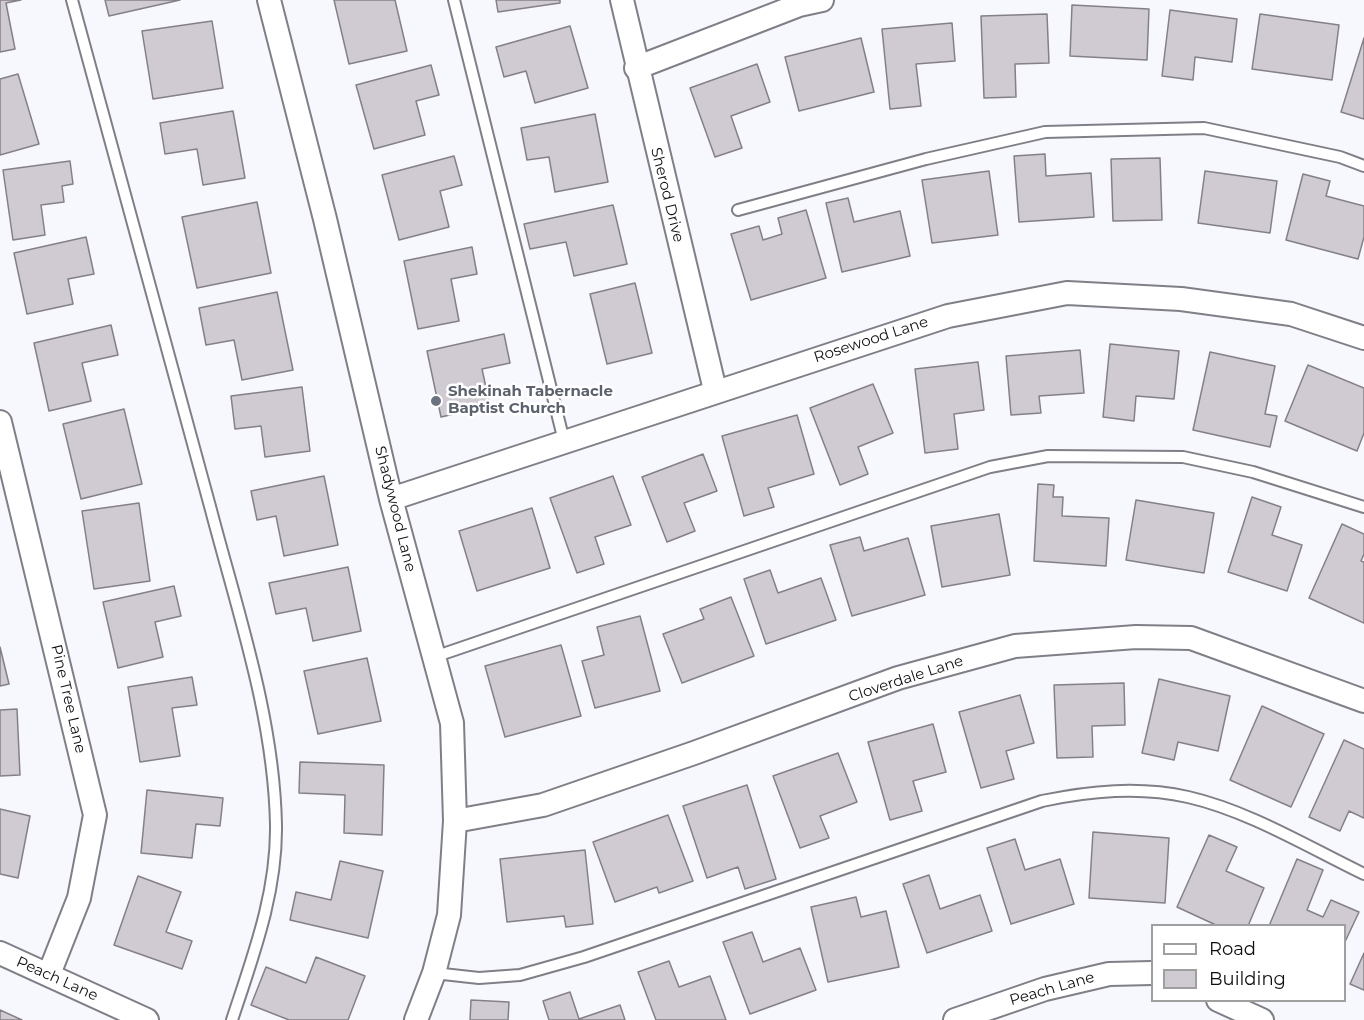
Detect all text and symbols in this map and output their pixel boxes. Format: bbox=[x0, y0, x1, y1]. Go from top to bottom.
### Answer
street label: Sherod Drive bbox=[647, 146, 687, 244]
street label: Rosewood Lane bbox=[812, 313, 930, 367]
place label: Shekinah Tabernacle Baptist Church bbox=[448, 383, 613, 418]
marker: Shekinah Tabernacle Baptist Church bbox=[429, 394, 443, 408]
street label: Shadywood Lane bbox=[371, 444, 419, 574]
street label: Pine Tree Lane bbox=[47, 643, 89, 755]
street label: Cloverdale Lane bbox=[846, 652, 966, 706]
legend bbox=[1151, 924, 1346, 1002]
text: Road bbox=[1209, 938, 1256, 960]
street label: Peach Lane bbox=[13, 953, 101, 1005]
street label: Peach Lane bbox=[1007, 968, 1097, 1010]
text: Building bbox=[1209, 968, 1286, 990]

